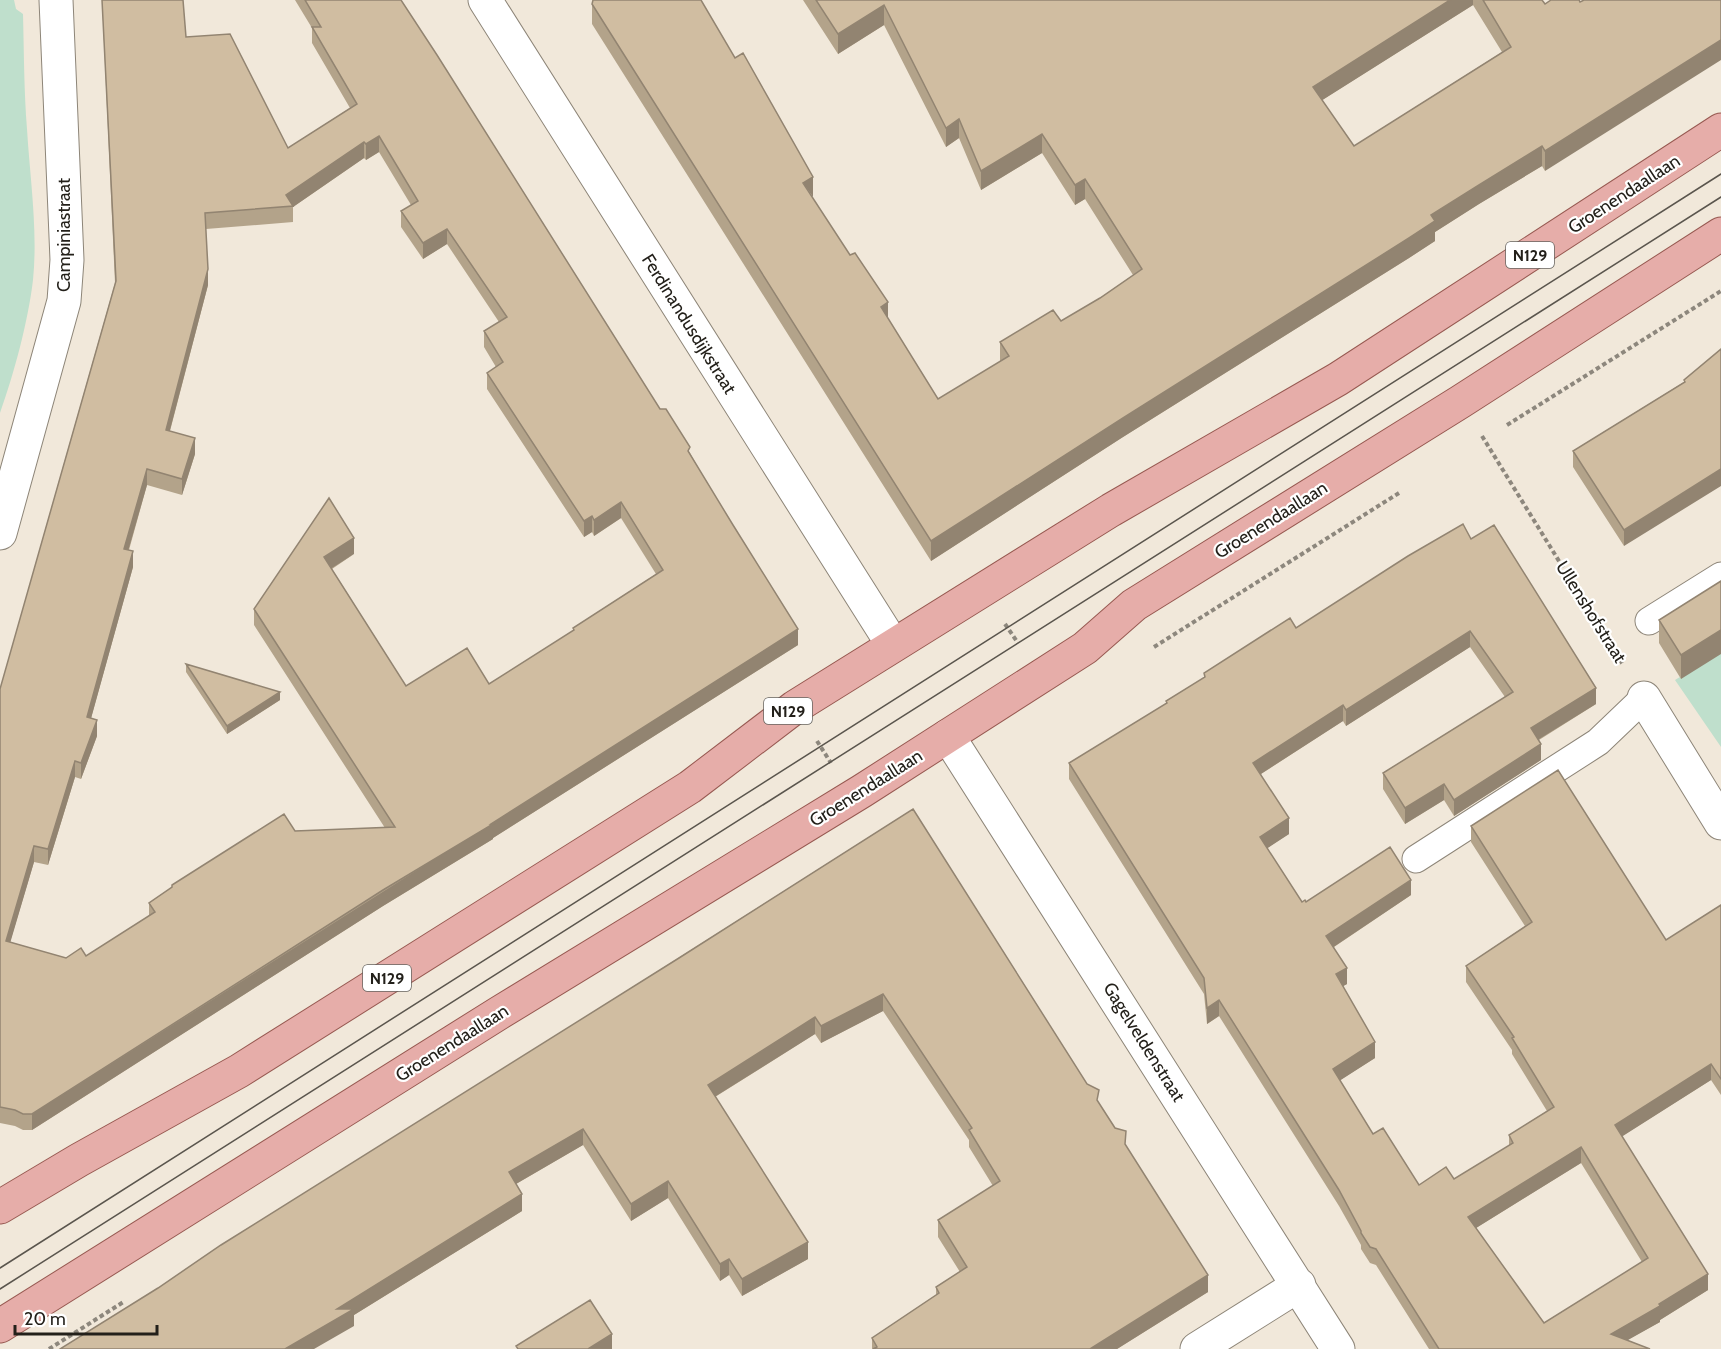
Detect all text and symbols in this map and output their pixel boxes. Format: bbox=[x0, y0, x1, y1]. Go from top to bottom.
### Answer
street label: Groenendaallaan bbox=[1564, 150, 1684, 238]
street label: Campiniastraat bbox=[53, 178, 75, 292]
road number: N129 bbox=[1506, 242, 1554, 268]
street label: Ferdinandusdijkstraat bbox=[637, 250, 741, 398]
street label: Groenendaallaan bbox=[1210, 476, 1332, 564]
street label: Ullenshofstraat bbox=[1551, 557, 1631, 667]
road number: N129 bbox=[764, 698, 812, 724]
street label: Groenendaallaan bbox=[805, 744, 927, 832]
road number: N129 bbox=[363, 965, 411, 991]
street label: Gagelveldenstraat bbox=[1098, 978, 1190, 1106]
street label: Groenendaallaan bbox=[391, 999, 513, 1087]
scale bar bbox=[15, 1298, 158, 1336]
text: 20 m bbox=[24, 1308, 66, 1330]

